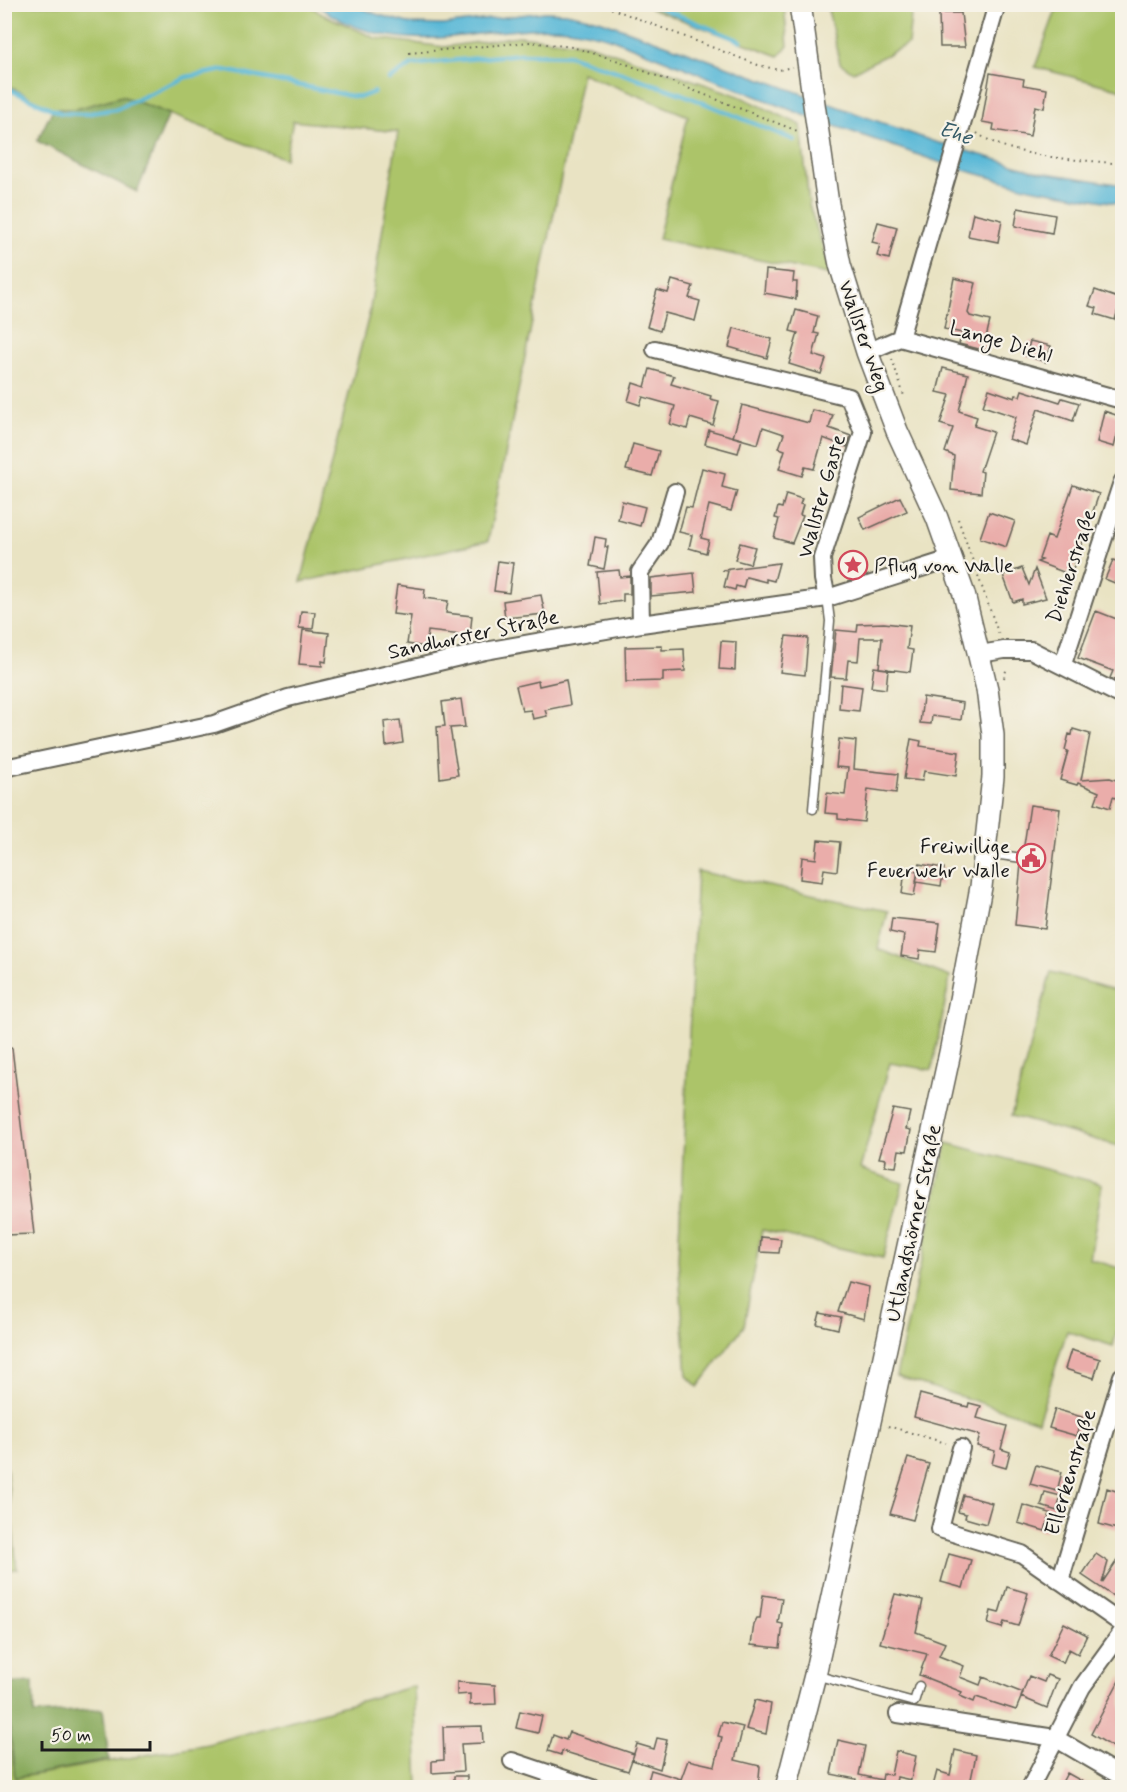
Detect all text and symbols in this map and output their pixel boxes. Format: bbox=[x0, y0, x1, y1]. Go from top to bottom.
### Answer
water label: Ehe bbox=[935, 115, 977, 153]
street label: Wallster Weg bbox=[830, 277, 895, 396]
street label: Lange Diehl bbox=[946, 314, 1055, 371]
street label: Wallster Gaste bbox=[791, 431, 853, 561]
street label: Diehlerstraße bbox=[1040, 506, 1104, 627]
place icon: Pflug von Walle bbox=[837, 549, 869, 581]
place label: Pflug von Walle bbox=[874, 552, 1014, 580]
street label: Sandhorster Straße bbox=[385, 603, 561, 667]
place label: Freiwillige Feuerwehr Walle bbox=[867, 833, 1010, 885]
public building icon: Freiwillige Feuerwehr Walle bbox=[1015, 842, 1047, 874]
street label: Utlandshörner Straße bbox=[879, 1122, 949, 1325]
street label: Ellerkenstraße bbox=[1038, 1406, 1103, 1539]
scale bar bbox=[42, 1714, 150, 1752]
text: 50 m bbox=[51, 1724, 91, 1748]

